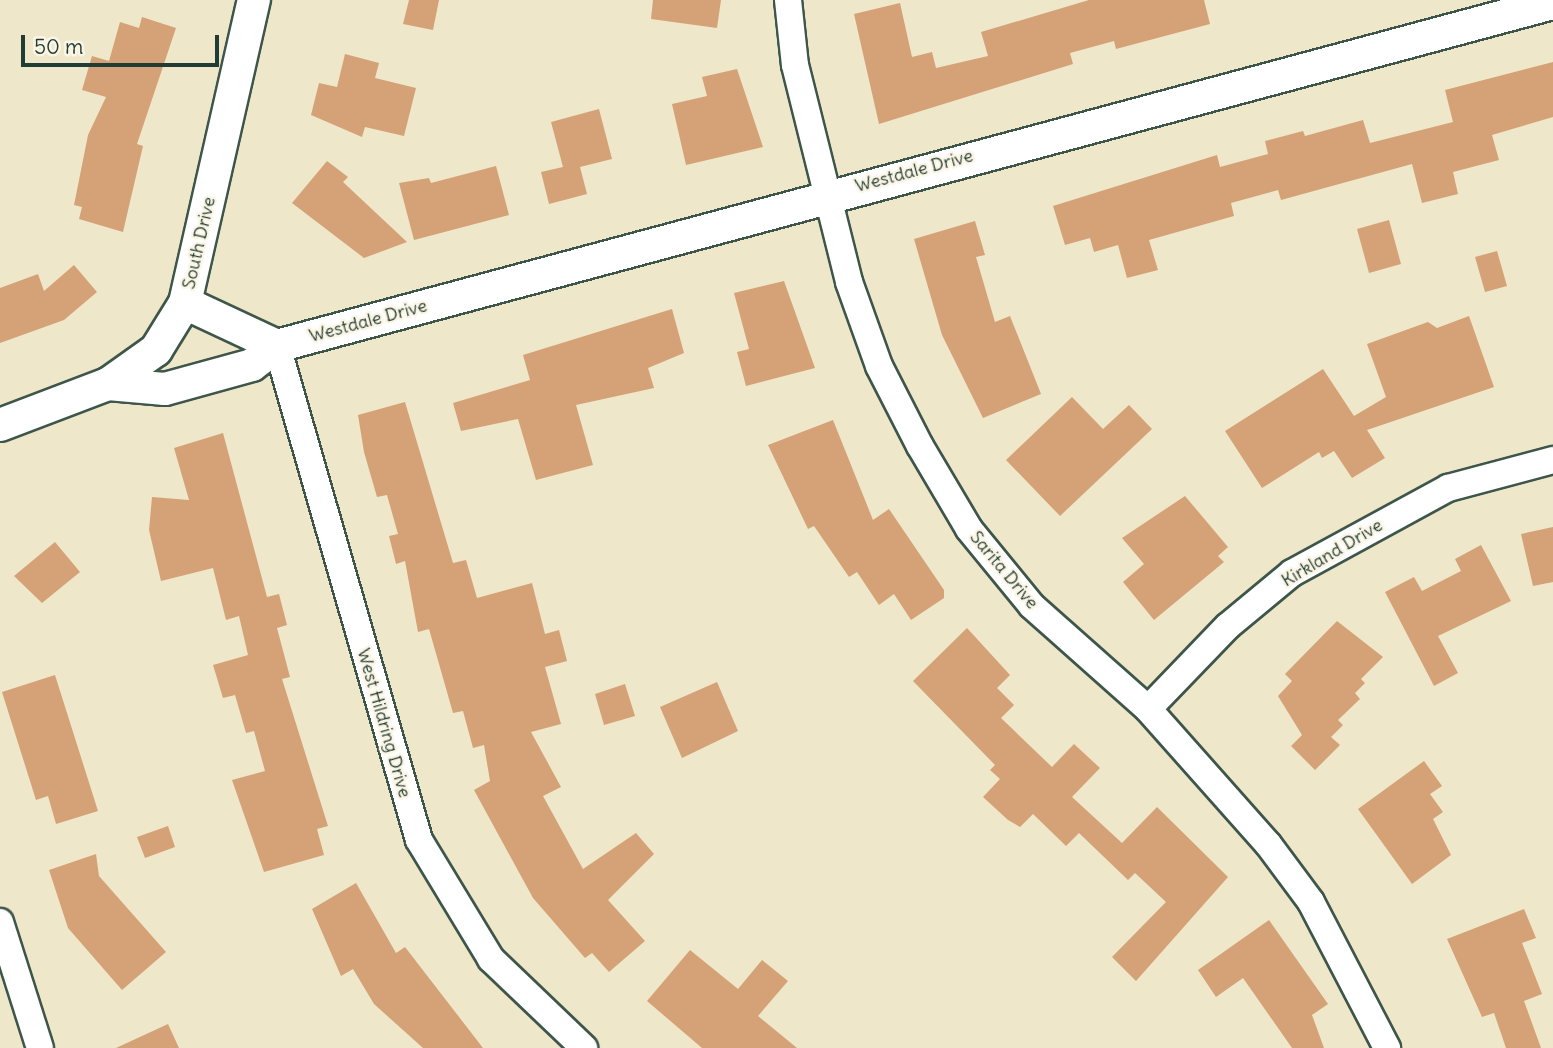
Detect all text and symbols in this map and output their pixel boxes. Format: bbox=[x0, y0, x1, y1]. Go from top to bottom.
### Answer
scale bar bbox=[24, 21, 222, 65]
text: 50 m bbox=[34, 33, 83, 60]
street label: Westdale Drive bbox=[853, 145, 975, 197]
street label: South Drive bbox=[178, 195, 220, 291]
street label: Westdale Drive bbox=[307, 295, 429, 347]
street label: Kirkland Drive bbox=[1278, 514, 1386, 592]
street label: Sarita Drive bbox=[965, 527, 1043, 613]
street label: West Hildring Drive bbox=[352, 646, 416, 800]

